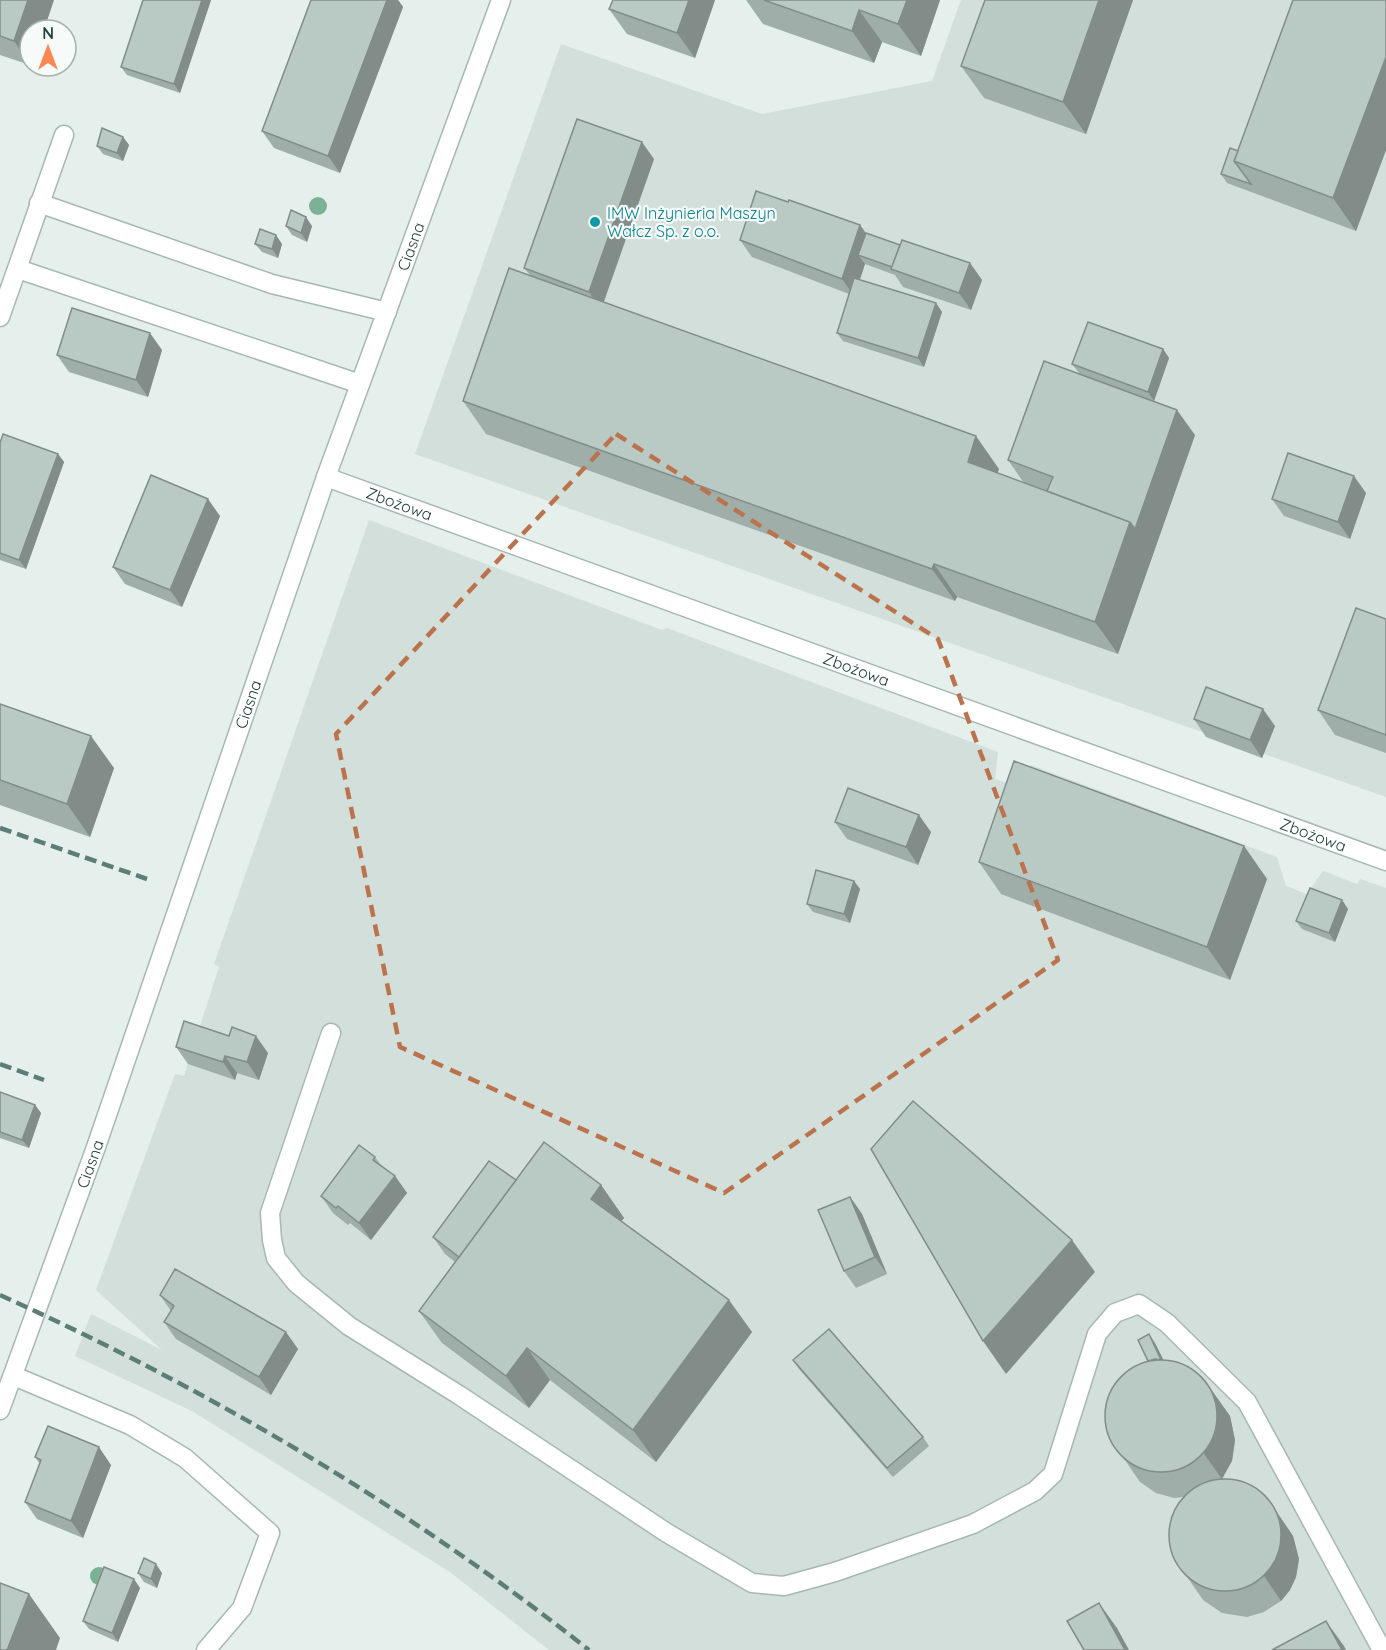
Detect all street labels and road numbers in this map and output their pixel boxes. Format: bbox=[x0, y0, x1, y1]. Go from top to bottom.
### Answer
street label: Ciasna bbox=[393, 219, 429, 273]
street label: Zbożowa bbox=[364, 482, 435, 525]
street label: Zbożowa bbox=[821, 648, 892, 690]
street label: Ciasna bbox=[230, 677, 266, 731]
street label: Zbożowa bbox=[1277, 814, 1349, 856]
street label: Ciasna bbox=[72, 1137, 108, 1191]

